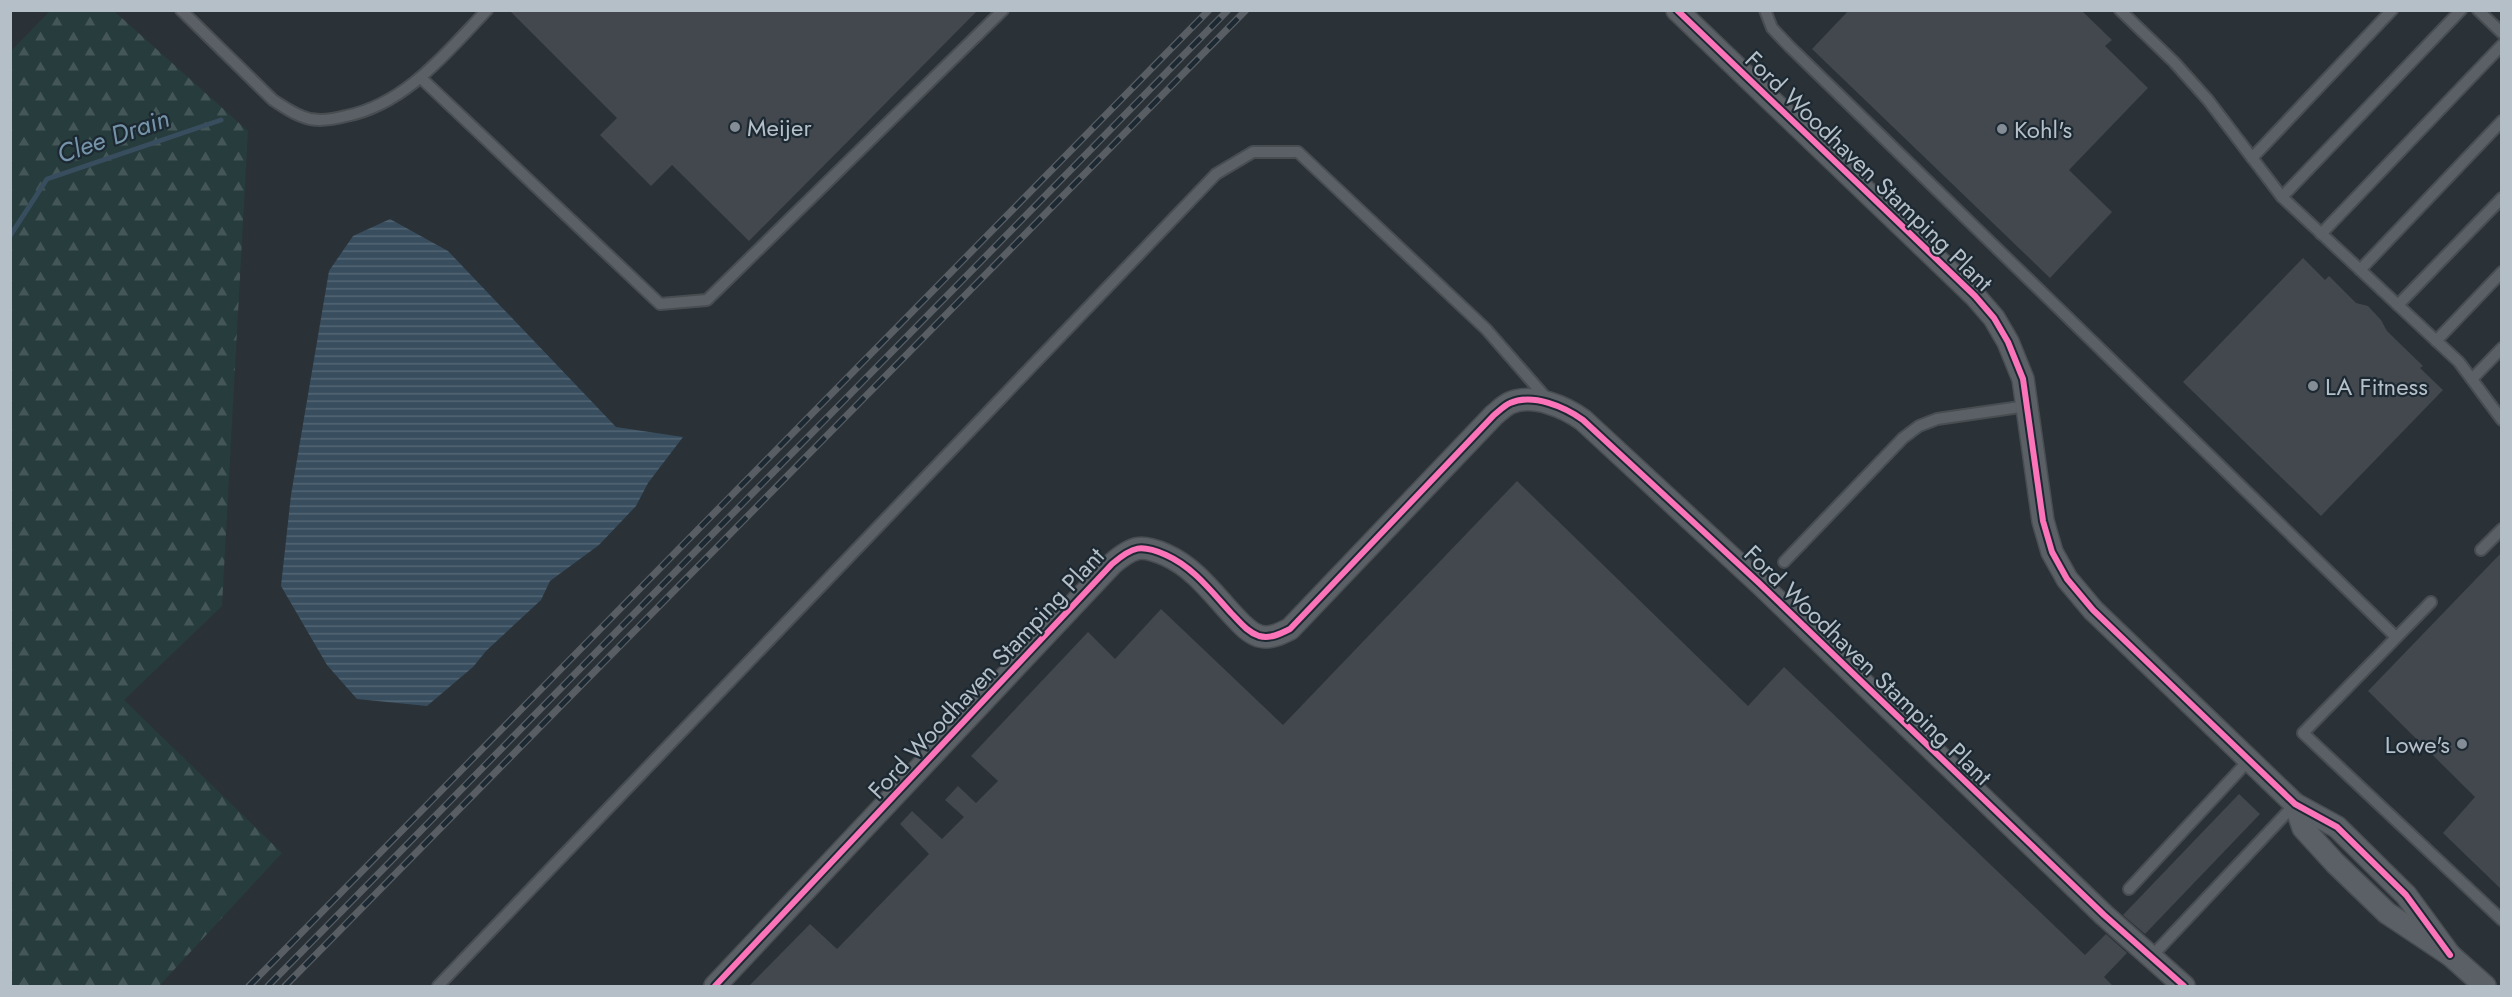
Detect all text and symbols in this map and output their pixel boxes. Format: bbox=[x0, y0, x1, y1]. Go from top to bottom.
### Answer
street label: Ford Woodhaven Stamping Plant bbox=[1737, 43, 2001, 299]
water label: Clee Drain bbox=[52, 99, 174, 173]
place label: Meijer bbox=[747, 110, 812, 145]
place label: Kohl's bbox=[2014, 112, 2072, 147]
marker: Meijer bbox=[728, 120, 742, 134]
marker: Kohl's bbox=[1995, 122, 2009, 136]
place label: LA Fitness bbox=[2325, 369, 2428, 404]
marker: LA Fitness bbox=[2306, 379, 2320, 393]
street label: Ford Woodhaven Stamping Plant bbox=[1736, 537, 2000, 793]
street label: Ford Woodhaven Stamping Plant bbox=[860, 539, 1112, 807]
place label: Lowe's bbox=[2385, 727, 2450, 762]
marker: Lowe's bbox=[2455, 737, 2469, 751]

